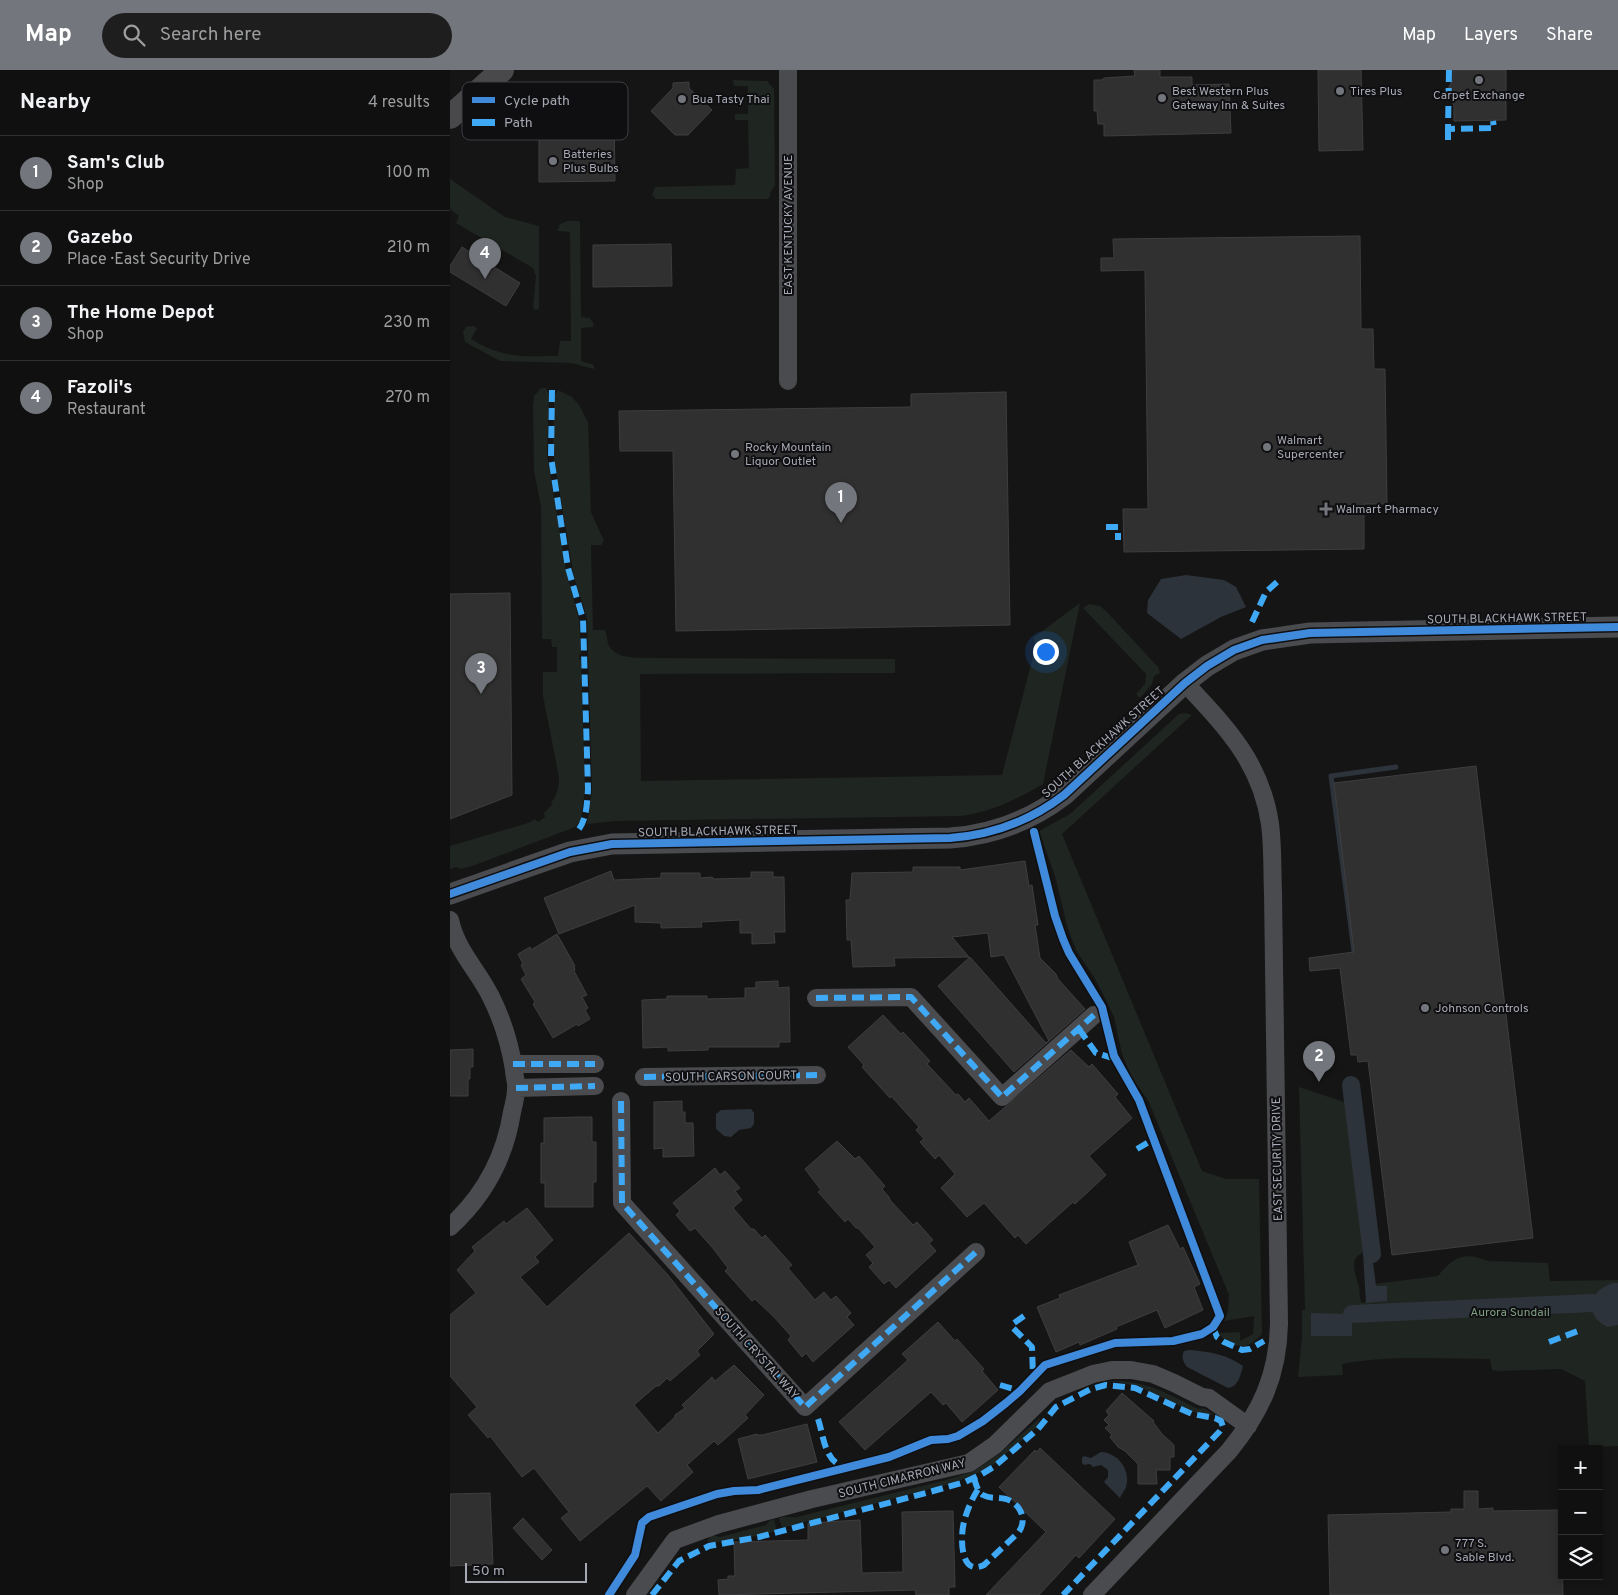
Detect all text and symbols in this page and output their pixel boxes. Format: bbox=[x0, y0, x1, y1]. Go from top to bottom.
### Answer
search box bbox=[102, 13, 452, 58]
text: Map bbox=[25, 20, 72, 50]
icon: search bbox=[120, 21, 148, 49]
text: Search here bbox=[160, 23, 261, 47]
text: Map bbox=[1402, 24, 1436, 47]
text: Layers bbox=[1464, 24, 1518, 47]
text: Share bbox=[1546, 24, 1593, 47]
marker: Carpet Exchange bbox=[1473, 74, 1485, 86]
legend bbox=[462, 82, 628, 140]
place label: Best Western Plus Gateway Inn & Suites bbox=[1172, 84, 1285, 114]
place label: Tires Plus bbox=[1350, 84, 1402, 100]
marker: Tires Plus bbox=[1334, 85, 1346, 97]
place label: Carpet Exchange bbox=[1433, 88, 1525, 104]
text: Nearby bbox=[20, 89, 91, 116]
place label: Bua Tasty Thai bbox=[692, 92, 770, 108]
marker: Best Western Plus Gateway Inn & Suites bbox=[1156, 92, 1168, 104]
text: 4 results bbox=[368, 93, 430, 113]
text: Cycle path bbox=[504, 93, 570, 110]
marker: Bua Tasty Thai bbox=[676, 93, 688, 105]
text: Path bbox=[504, 115, 533, 132]
place label: Batteries Plus Bulbs bbox=[563, 147, 619, 177]
text: Sam's Club bbox=[67, 151, 165, 175]
marker: Batteries Plus Bulbs bbox=[547, 155, 559, 167]
street label: EAST KENTUCKY AVENUE bbox=[781, 155, 797, 295]
text: 1 bbox=[33, 163, 39, 183]
text: 100 m bbox=[386, 163, 430, 183]
text: Shop bbox=[67, 175, 104, 195]
text: Gazebo bbox=[67, 226, 133, 250]
text: 2 bbox=[31, 238, 41, 258]
text: 210 m bbox=[387, 238, 430, 258]
pin: 4 bbox=[469, 238, 501, 279]
text: Place · East Security Drive bbox=[67, 250, 251, 270]
text: The Home Depot bbox=[67, 301, 214, 325]
text: 3 bbox=[31, 313, 41, 333]
text: 230 m bbox=[383, 313, 430, 333]
text: Shop bbox=[67, 325, 104, 345]
text: Fazoli's bbox=[67, 376, 133, 400]
text: 4 bbox=[31, 388, 41, 408]
text: 270 m bbox=[385, 388, 430, 408]
text: Restaurant bbox=[67, 400, 146, 420]
place label: Walmart Supercenter bbox=[1277, 433, 1344, 463]
place label: Rocky Mountain Liquor Outlet bbox=[745, 440, 831, 470]
marker: Walmart Supercenter bbox=[1261, 441, 1273, 453]
marker: Rocky Mountain Liquor Outlet bbox=[729, 448, 741, 460]
pin: 1 bbox=[825, 482, 857, 523]
place label: Walmart Pharmacy bbox=[1336, 502, 1439, 518]
marker: Walmart Pharmacy bbox=[1320, 503, 1332, 515]
street label: SOUTH BLACKHAWK STREET bbox=[1427, 610, 1587, 628]
your location bbox=[1033, 639, 1059, 665]
pin: 3 bbox=[465, 653, 497, 694]
street label: SOUTH BLACKHAWK STREET bbox=[1039, 683, 1168, 802]
street label: SOUTH BLACKHAWK STREET bbox=[638, 823, 798, 841]
place label: Johnson Controls bbox=[1435, 1001, 1529, 1017]
marker: Johnson Controls bbox=[1419, 1002, 1431, 1014]
pin: 2 bbox=[1303, 1041, 1335, 1082]
street label: SOUTH CARSON COURT bbox=[665, 1068, 797, 1086]
street label: EAST SECURITY DRIVE bbox=[1269, 1097, 1287, 1221]
street label: SOUTH CRYSTAL WAY bbox=[710, 1304, 802, 1403]
park label: Aurora Sundail bbox=[1470, 1305, 1550, 1321]
map controls bbox=[1558, 1445, 1603, 1580]
button: + bbox=[1558, 1445, 1603, 1490]
street label: SOUTH CIMARRON WAY bbox=[837, 1455, 968, 1503]
button: − bbox=[1558, 1490, 1603, 1535]
button: layers bbox=[1558, 1535, 1603, 1580]
place label: 777 S. Sable Blvd. bbox=[1455, 1536, 1515, 1566]
marker: 777 S. Sable Blvd. bbox=[1439, 1544, 1451, 1556]
scale bar bbox=[465, 1560, 588, 1583]
text: 50 m bbox=[472, 1563, 505, 1580]

